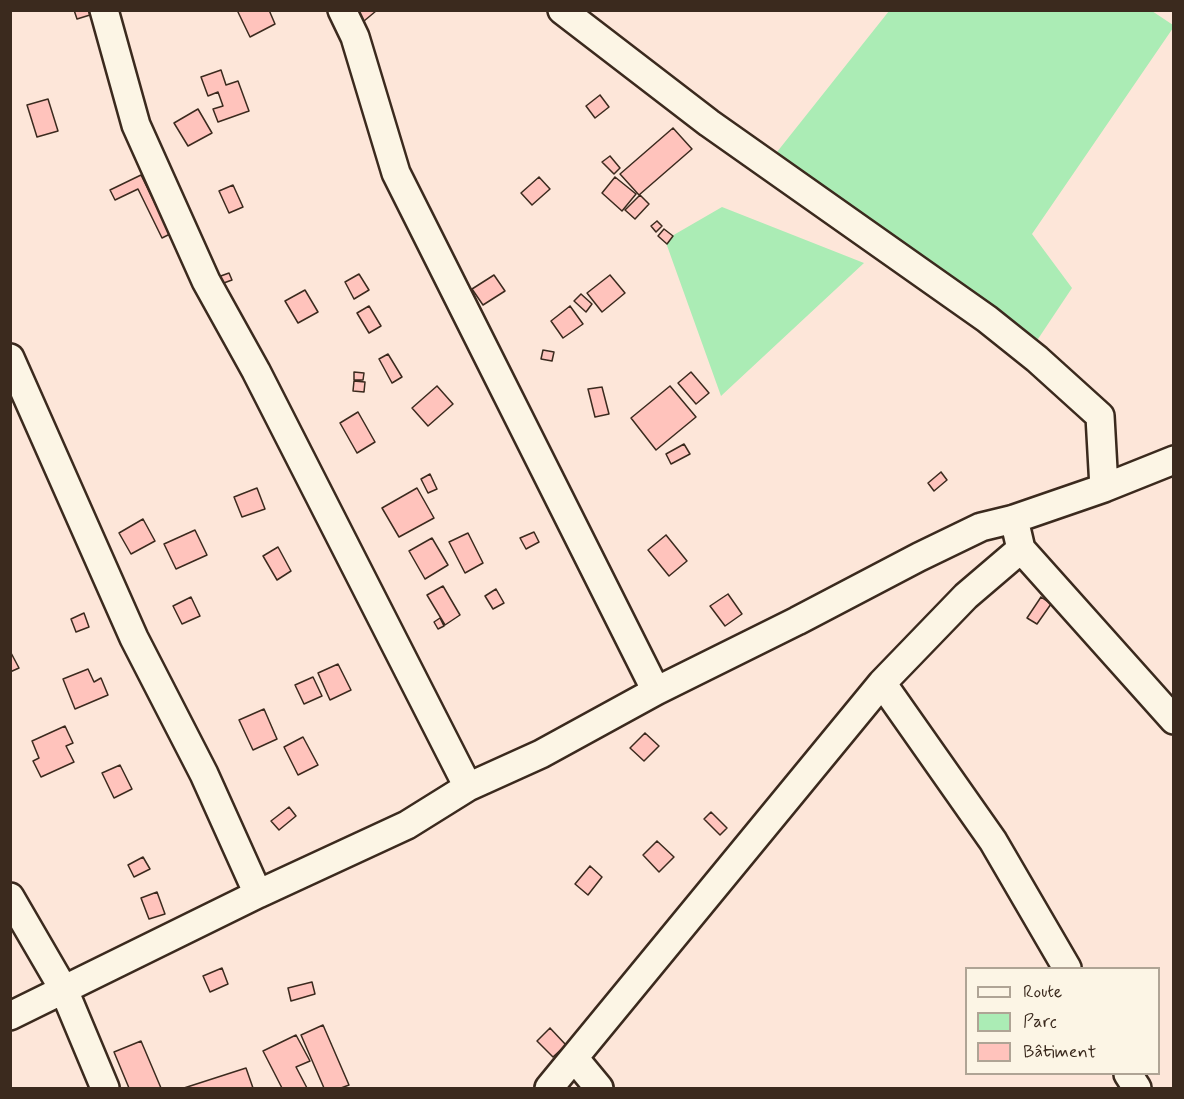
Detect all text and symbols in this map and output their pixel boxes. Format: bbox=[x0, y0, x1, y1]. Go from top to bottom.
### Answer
legend bbox=[965, 967, 1160, 1075]
text: Route bbox=[1023, 980, 1062, 1004]
text: Parc bbox=[1023, 1010, 1057, 1034]
text: Bâtiment bbox=[1023, 1040, 1096, 1064]

